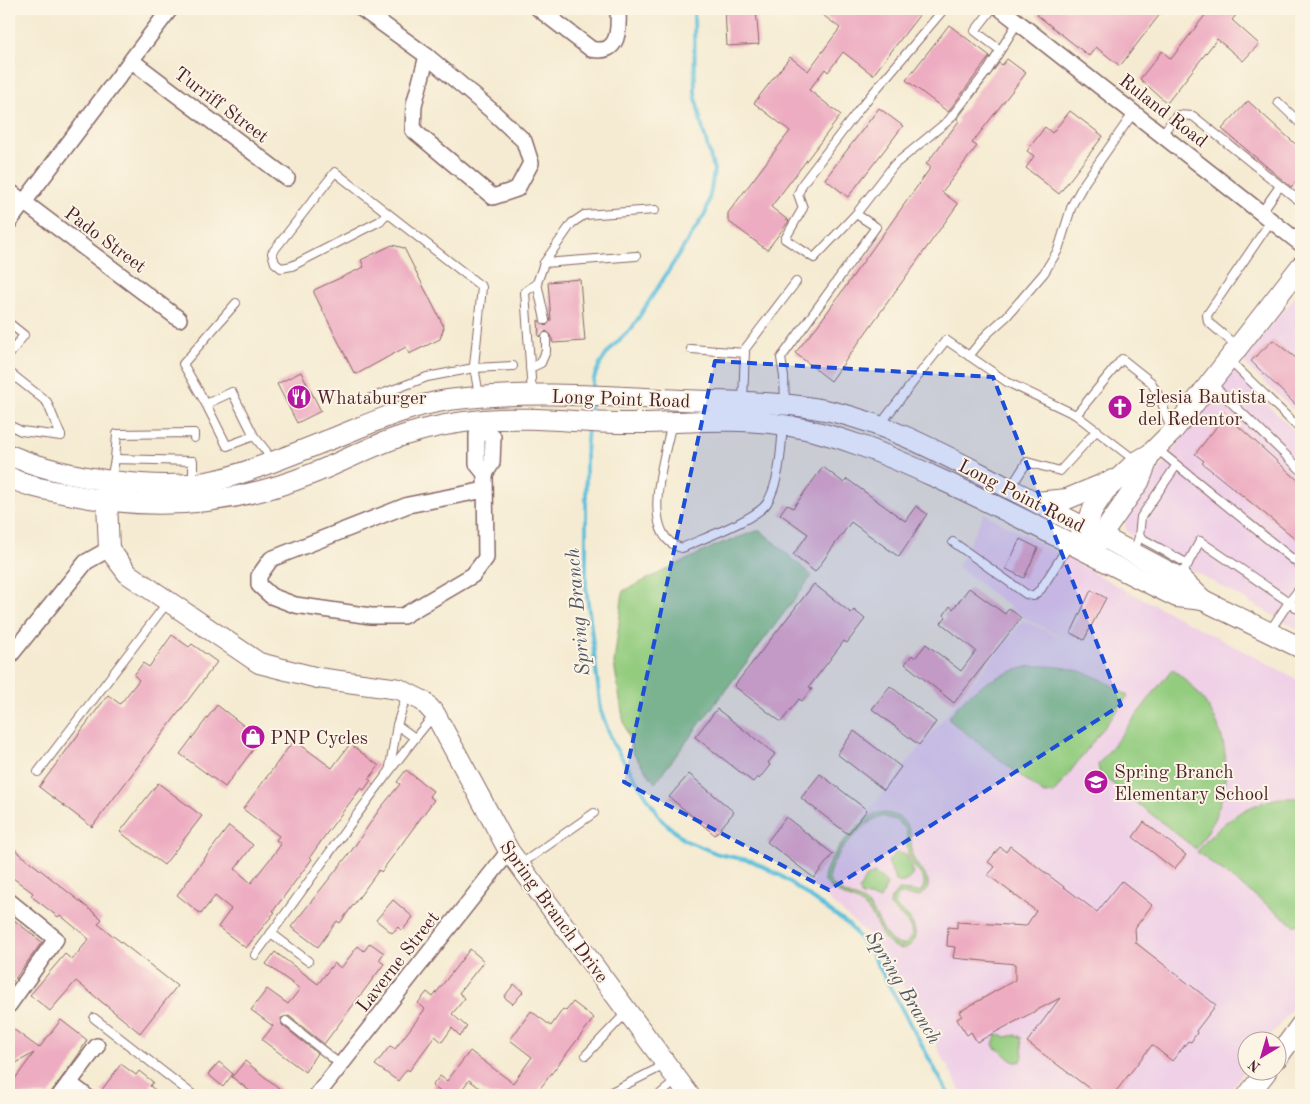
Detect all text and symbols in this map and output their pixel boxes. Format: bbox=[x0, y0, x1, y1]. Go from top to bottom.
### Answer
street label: Turriff Street bbox=[170, 65, 271, 147]
street label: Ruland Road bbox=[1115, 72, 1210, 152]
street label: Pado Street bbox=[60, 204, 149, 278]
restaurant icon: Whataburger bbox=[286, 384, 312, 410]
street label: Long Point Road bbox=[551, 389, 691, 412]
place label: Iglesia Bautista del Redentor bbox=[1138, 389, 1267, 430]
place label: Whataburger bbox=[316, 390, 427, 409]
church icon: Iglesia Bautista del Redentor bbox=[1107, 394, 1133, 420]
street label: Long Point Road bbox=[955, 457, 1087, 537]
water label: Spring Branch bbox=[563, 547, 595, 677]
shop icon: PNP Cycles bbox=[240, 724, 266, 750]
place label: PNP Cycles bbox=[270, 730, 368, 749]
place label: Spring Branch Elementary School bbox=[1114, 764, 1269, 805]
school or university icon: Spring Branch Elementary School bbox=[1083, 769, 1109, 795]
street label: Spring Branch Drive bbox=[495, 838, 611, 987]
street label: Laverne Street bbox=[354, 909, 444, 1016]
water label: Spring Branch bbox=[861, 928, 944, 1048]
north arrow bbox=[1238, 1032, 1288, 1082]
text: N bbox=[1246, 1056, 1263, 1074]

